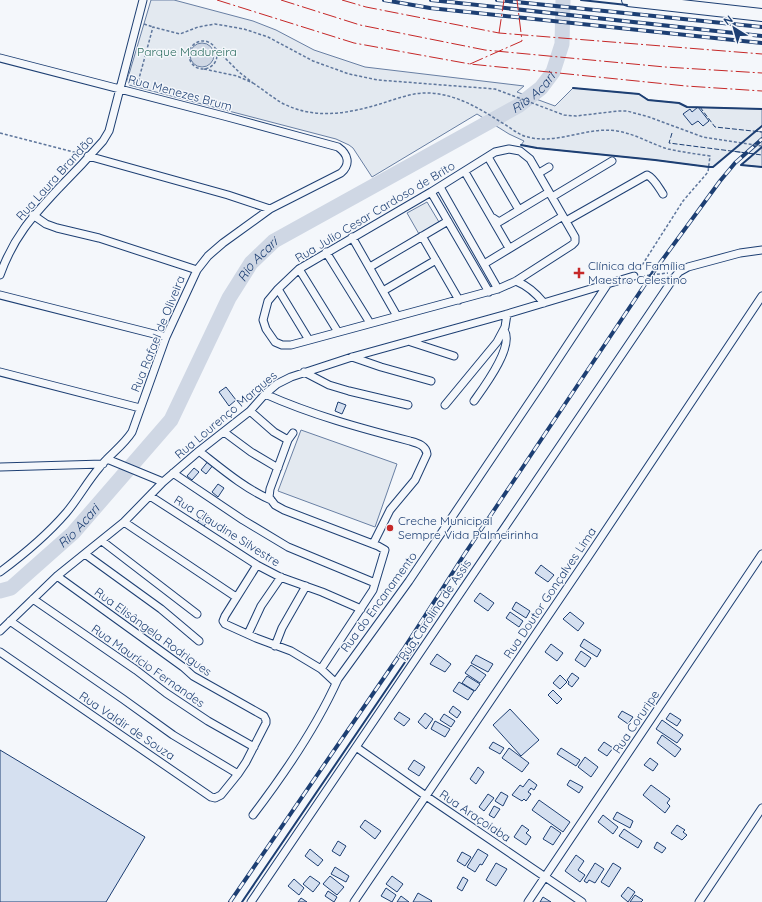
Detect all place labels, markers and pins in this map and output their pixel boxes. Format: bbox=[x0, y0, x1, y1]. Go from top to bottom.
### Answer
place label: Clínica da Família Maestro Celestino bbox=[588, 258, 687, 287]
marker: Clínica da Família Maestro Celestino bbox=[573, 267, 585, 279]
place label: Creche Municipal Sempre Vida Palmeirinha bbox=[398, 513, 538, 542]
marker: Creche Municipal Sempre Vida Palmeirinha bbox=[385, 523, 395, 533]

